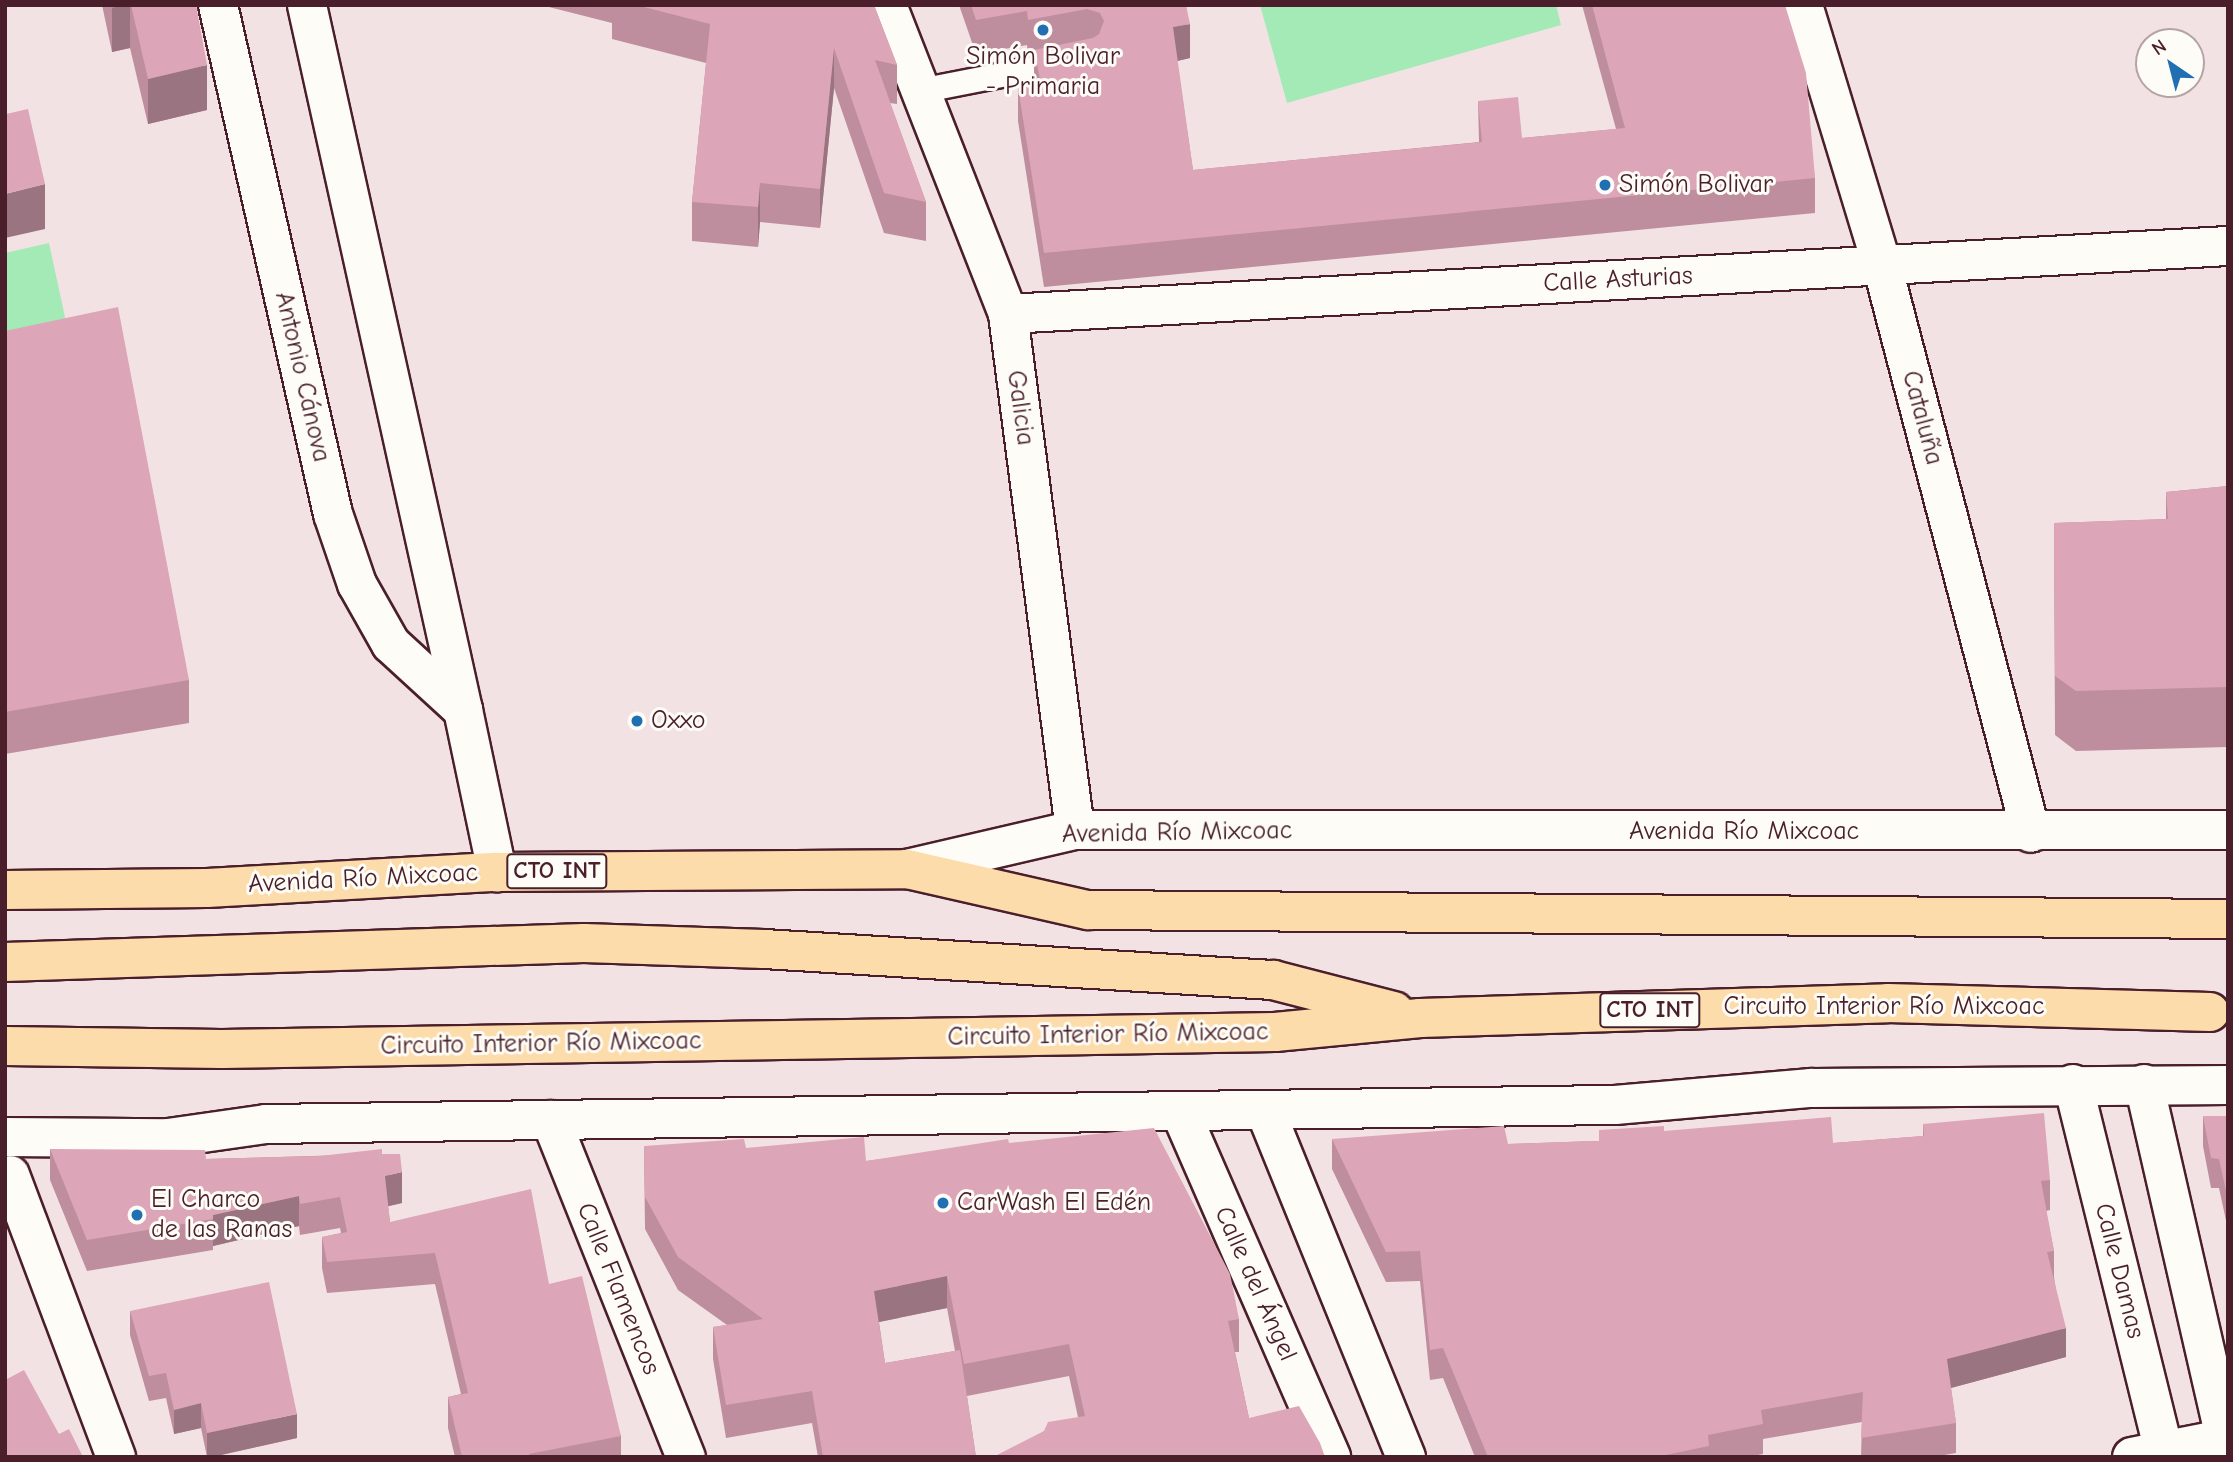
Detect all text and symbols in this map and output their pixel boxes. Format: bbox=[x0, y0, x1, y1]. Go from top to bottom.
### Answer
marker: Simón Bolivar - Primaria bbox=[1035, 22, 1051, 38]
north arrow bbox=[2135, 28, 2205, 98]
text: N bbox=[2148, 35, 2170, 60]
place label: Simón Bolivar - Primaria bbox=[966, 41, 1120, 102]
place label: Simón Bolivar bbox=[1619, 169, 1773, 201]
marker: Simón Bolivar bbox=[1597, 177, 1613, 193]
street label: Calle Asturias bbox=[1542, 261, 1694, 299]
street label: Antonio Cánova bbox=[267, 289, 337, 465]
street label: Cataluña bbox=[1894, 367, 1950, 469]
street label: Galicia bbox=[999, 368, 1041, 448]
place label: Oxxo bbox=[651, 705, 706, 737]
marker: Oxxo bbox=[629, 713, 645, 729]
street label: Avenida Río Mixcoac bbox=[1062, 815, 1292, 851]
street label: Avenida Río Mixcoac bbox=[1629, 816, 1859, 848]
road number: CTO INT bbox=[506, 850, 608, 892]
street label: Avenida Río Mixcoac bbox=[247, 857, 479, 901]
road number: CTO INT bbox=[1599, 990, 1701, 1030]
street label: Circuito Interior Río Mixcoac bbox=[1723, 991, 2045, 1023]
street label: Circuito Interior Río Mixcoac bbox=[947, 1017, 1269, 1053]
street label: Circuito Interior Río Mixcoac bbox=[380, 1026, 702, 1062]
place label: El Charco de las Ranas bbox=[151, 1184, 292, 1246]
place label: CarWash El Edén bbox=[957, 1187, 1151, 1219]
marker: CarWash El Edén bbox=[935, 1195, 951, 1211]
street label: Calle Flamencos bbox=[569, 1199, 667, 1379]
street label: Calle Damas bbox=[2087, 1200, 2151, 1342]
street label: Calle del Ángel bbox=[1207, 1202, 1303, 1366]
marker: El Charco de las Ranas bbox=[129, 1207, 145, 1223]

